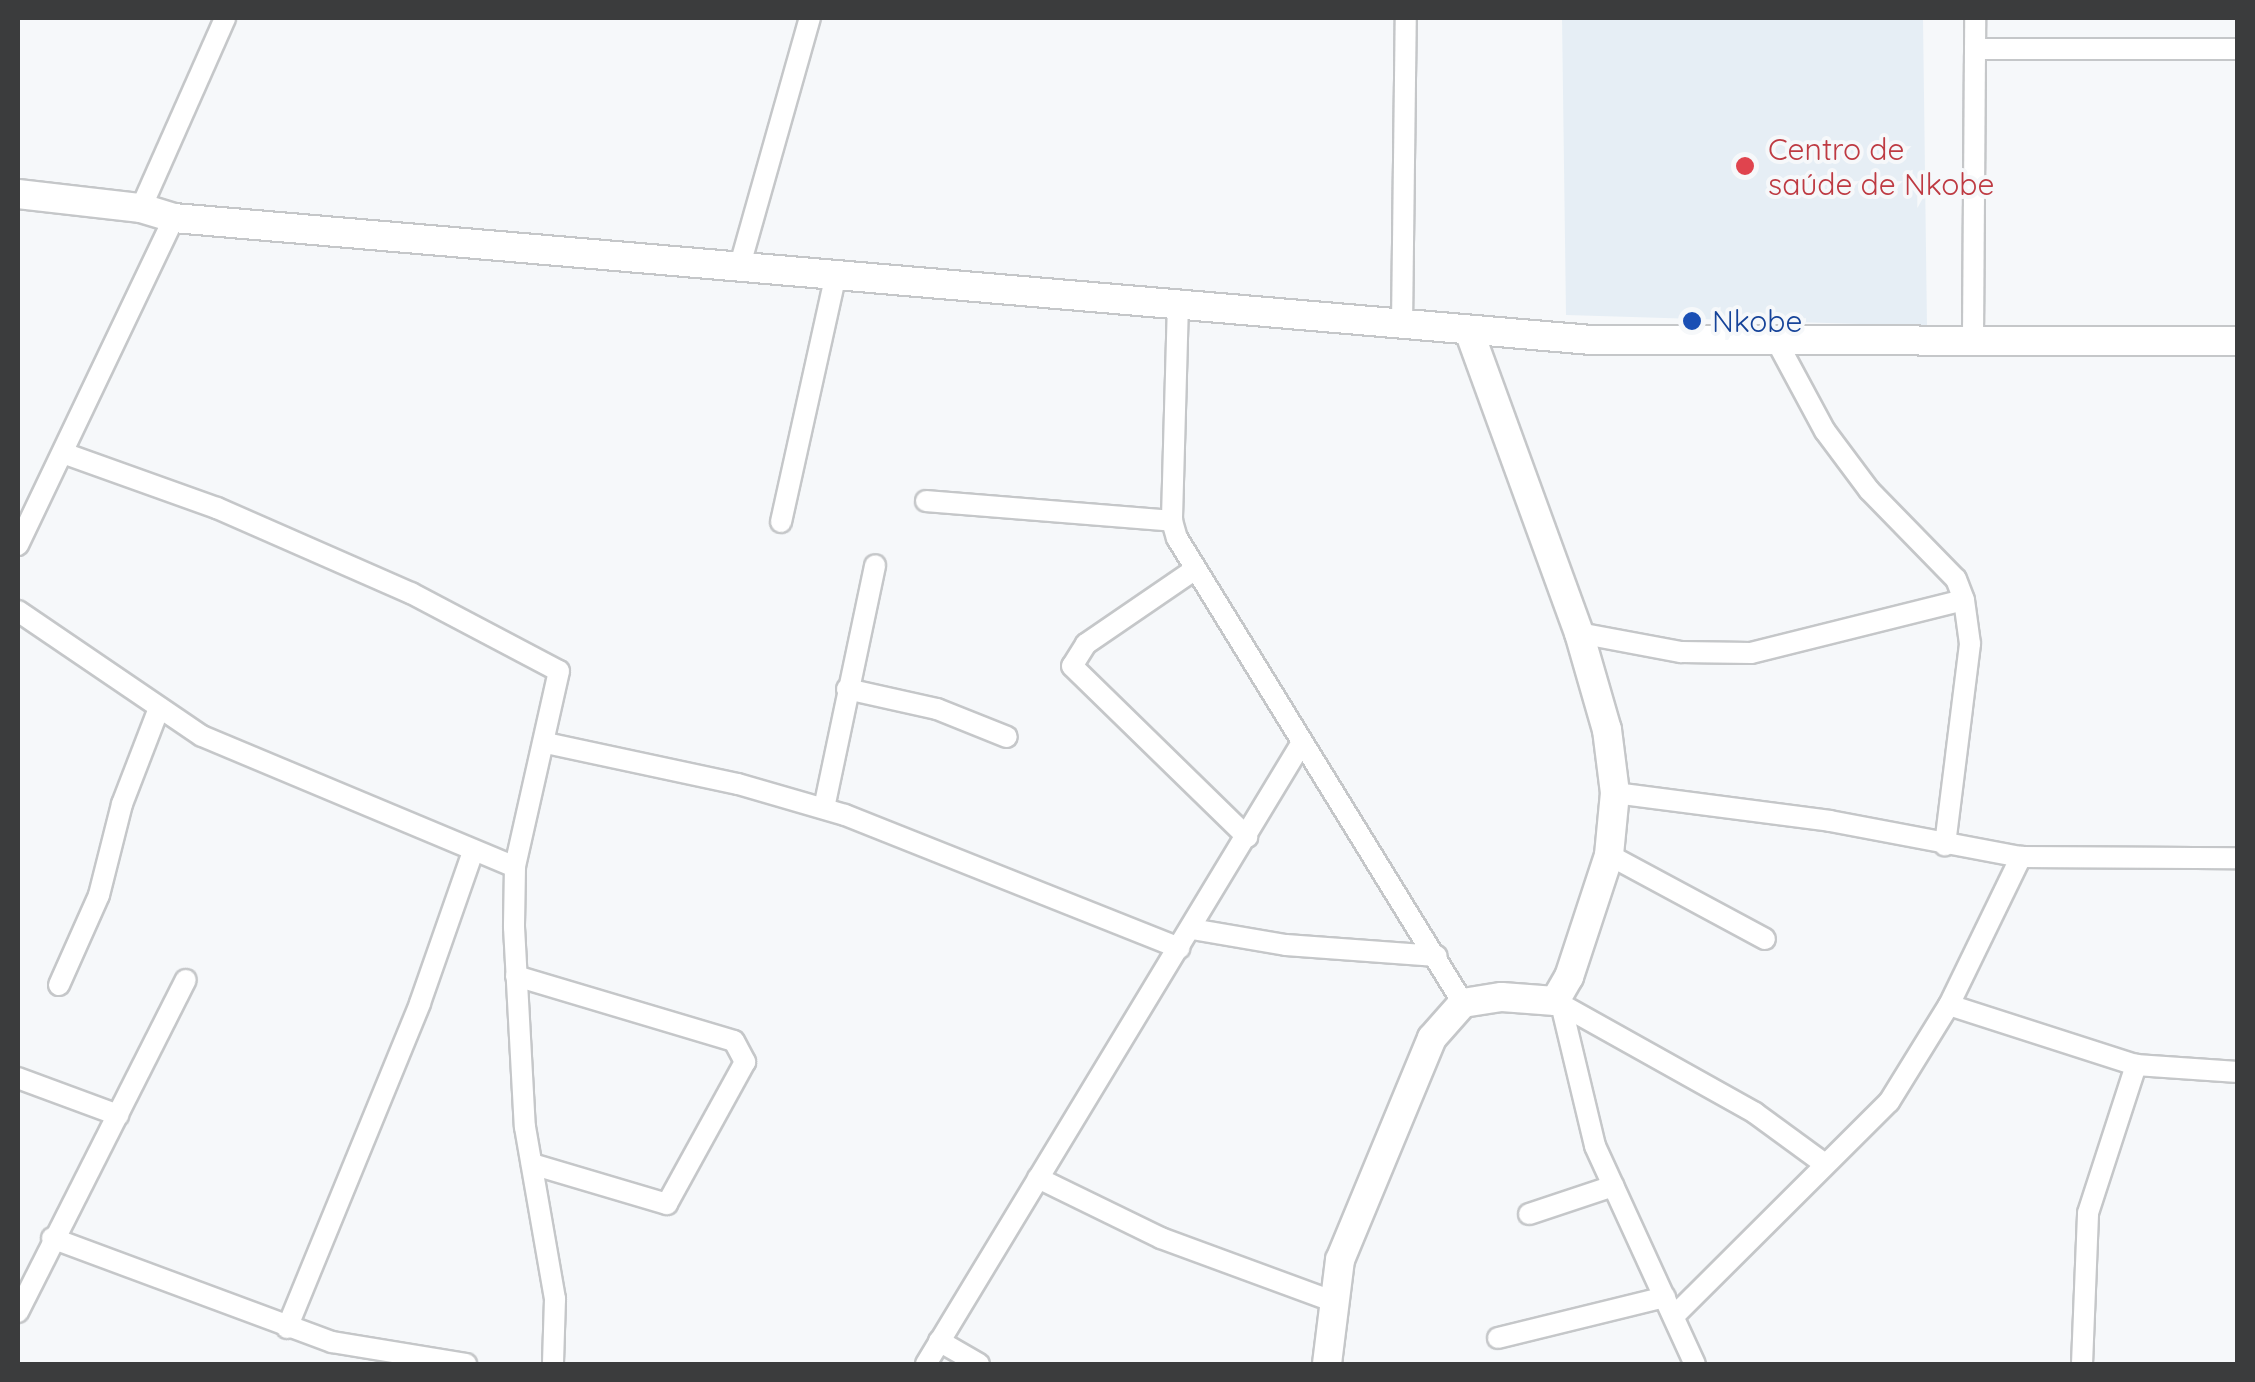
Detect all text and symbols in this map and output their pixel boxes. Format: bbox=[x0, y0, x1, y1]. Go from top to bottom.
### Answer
place label: Centro de saúde de Nkobe bbox=[1768, 131, 1994, 202]
marker: Centro de saúde de Nkobe bbox=[1732, 153, 1758, 179]
place label: Nkobe bbox=[1712, 303, 1802, 339]
marker: Nkobe bbox=[1681, 310, 1703, 332]

